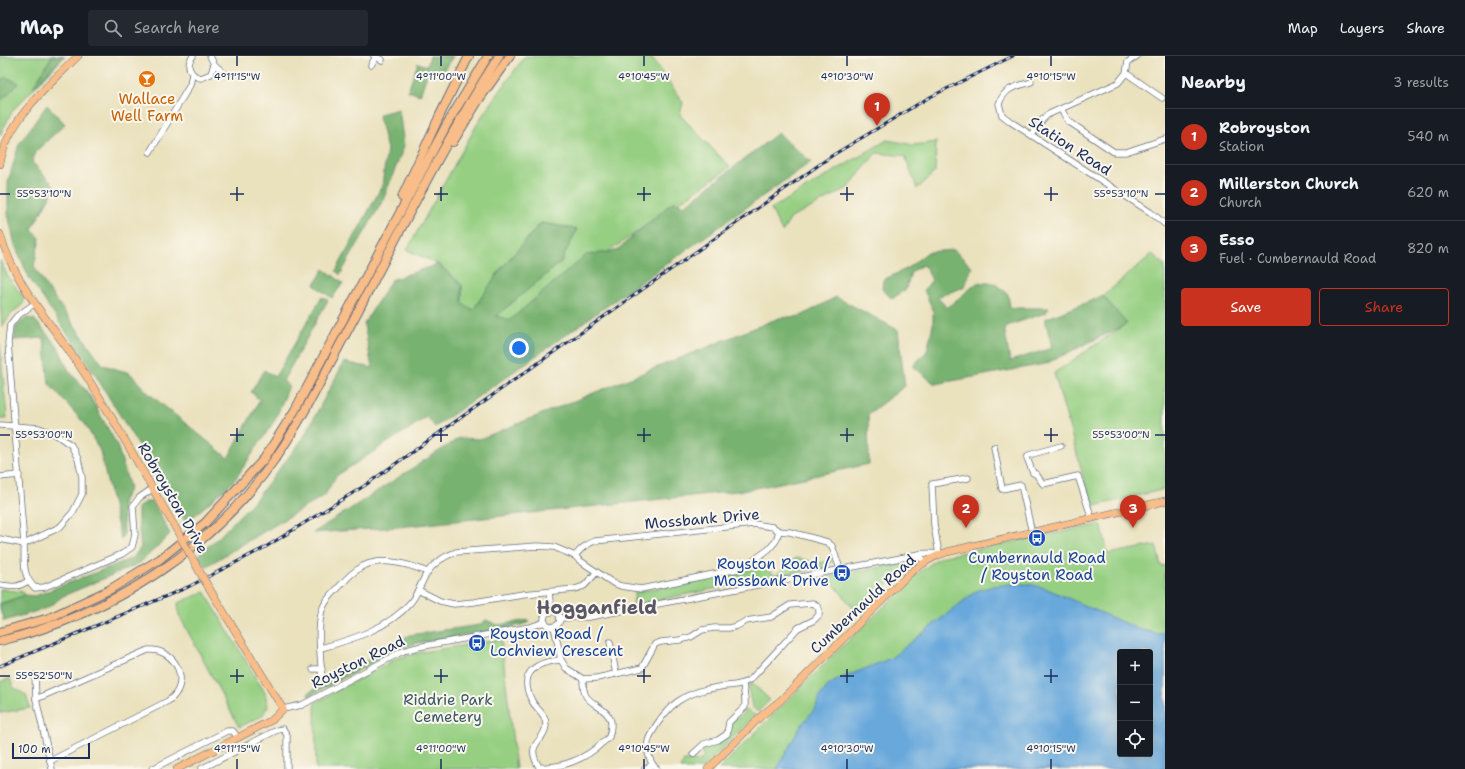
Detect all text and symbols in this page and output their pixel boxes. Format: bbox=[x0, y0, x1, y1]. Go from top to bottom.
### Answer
search box bbox=[88, 10, 368, 46]
text: Map bbox=[20, 15, 64, 40]
icon: search bbox=[102, 17, 124, 39]
text: Search here bbox=[134, 18, 220, 38]
text: Map bbox=[1288, 19, 1318, 37]
text: Layers bbox=[1340, 19, 1384, 37]
text: Share bbox=[1406, 19, 1445, 37]
bar icon: Wallace Well Farm bbox=[137, 69, 157, 89]
text: 4°11'15"W bbox=[214, 70, 261, 83]
text: 4°11'00"W bbox=[416, 70, 467, 83]
text: 4°10'45"W bbox=[618, 70, 670, 83]
text: 4°10'30"W bbox=[820, 70, 874, 83]
text: 4°10'15"W bbox=[1026, 70, 1076, 83]
text: Nearby bbox=[1181, 71, 1246, 93]
text: 3 results bbox=[1393, 74, 1449, 91]
place label: Wallace Well Farm bbox=[111, 89, 183, 126]
pin: 1 bbox=[864, 93, 890, 126]
street label: Station Road bbox=[1025, 112, 1116, 180]
text: Robroyston bbox=[1219, 118, 1310, 138]
text: 1 bbox=[1191, 128, 1197, 145]
text: 540 m bbox=[1408, 128, 1449, 145]
text: Station bbox=[1219, 138, 1264, 155]
text: Millerston Church bbox=[1219, 174, 1359, 194]
text: 2 bbox=[1189, 184, 1199, 201]
text: 620 m bbox=[1407, 184, 1449, 201]
text: 55°53'10"N bbox=[17, 187, 71, 200]
text: 55°53'10"N bbox=[1094, 187, 1148, 200]
text: Church bbox=[1219, 194, 1262, 211]
text: Esso bbox=[1219, 230, 1254, 250]
text: 3 bbox=[1189, 240, 1199, 257]
text: 820 m bbox=[1407, 240, 1449, 257]
text: Fuel · Cumbernauld Road bbox=[1219, 250, 1376, 267]
button: Save bbox=[1181, 288, 1311, 326]
button: Share bbox=[1319, 288, 1449, 326]
your location bbox=[509, 338, 529, 358]
text: 55°53'00"N bbox=[15, 428, 73, 441]
text: 55°53'00"N bbox=[1092, 428, 1150, 441]
street label: Robroyston Drive bbox=[133, 439, 213, 557]
pin: 2 bbox=[953, 495, 979, 528]
pin: 3 bbox=[1120, 495, 1146, 528]
street label: Mossbank Drive bbox=[644, 504, 760, 534]
bus stop icon: Cumbernauld Road / Royston Road bbox=[1027, 528, 1047, 548]
place label: Cumbernauld Road / Royston Road bbox=[968, 548, 1106, 585]
street label: Cumbernauld Road bbox=[806, 549, 920, 658]
place label: Royston Road / Mossbank Drive bbox=[714, 554, 831, 591]
bus stop icon: Royston Road / Mossbank Drive bbox=[832, 563, 852, 583]
district label: Hogganfield bbox=[537, 595, 657, 620]
place label: Royston Road / Lochview Crescent bbox=[490, 624, 623, 661]
street label: Royston Road bbox=[308, 631, 408, 693]
bus stop icon: Royston Road / Lochview Crescent bbox=[467, 633, 487, 653]
map controls bbox=[1117, 649, 1153, 757]
button: + bbox=[1117, 649, 1153, 685]
text: 55°52'50"N bbox=[16, 669, 72, 682]
button: − bbox=[1117, 685, 1153, 721]
park label: Riddrie Park Cemetery bbox=[403, 690, 493, 727]
button: locate bbox=[1117, 721, 1153, 757]
scale bar bbox=[12, 741, 90, 760]
text: 100 m bbox=[18, 742, 51, 757]
text: 4°11'15"W bbox=[214, 742, 261, 755]
text: 4°11'00"W bbox=[416, 742, 467, 755]
text: 4°10'45"W bbox=[618, 742, 670, 755]
text: 4°10'30"W bbox=[820, 742, 874, 755]
text: 4°10'15"W bbox=[1026, 742, 1076, 755]

